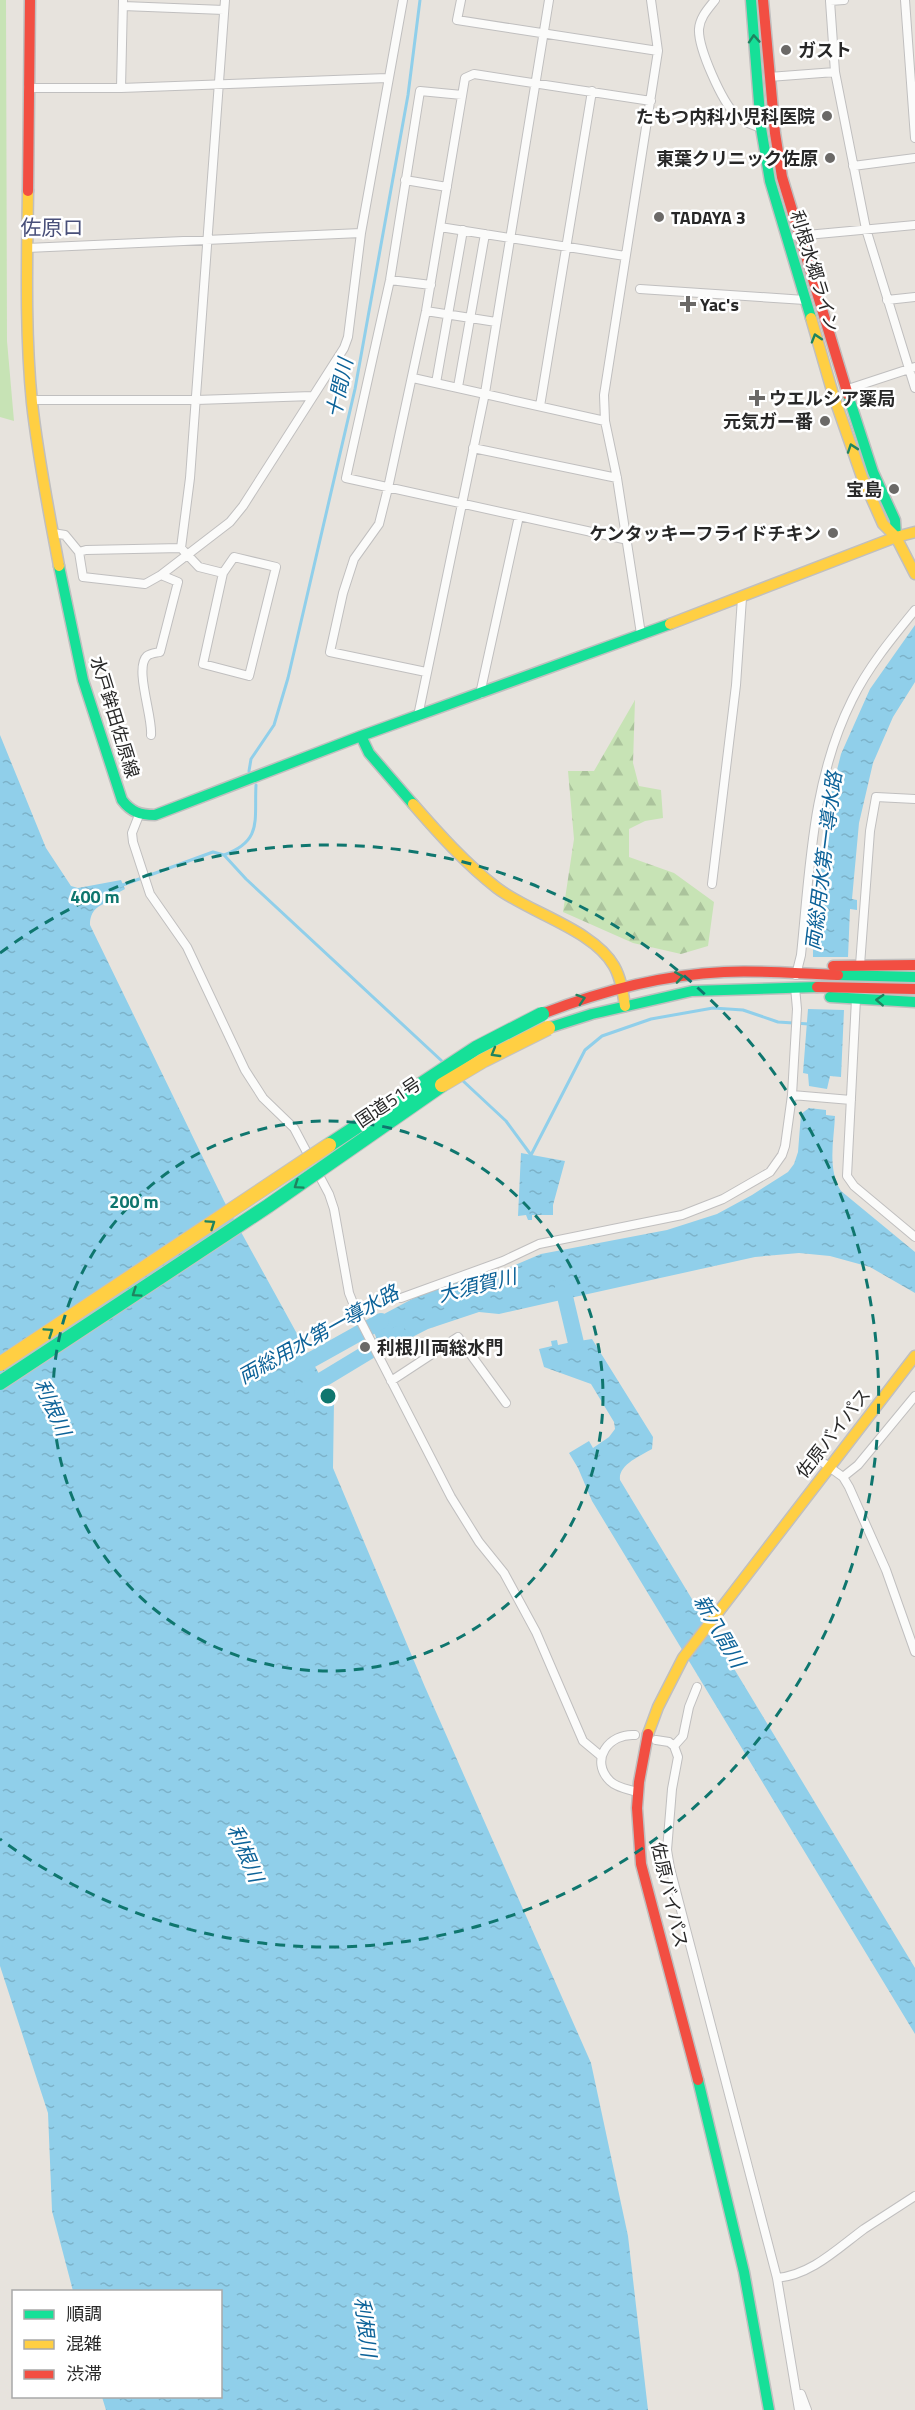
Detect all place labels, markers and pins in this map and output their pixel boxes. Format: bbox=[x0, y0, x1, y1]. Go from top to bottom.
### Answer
place label: ガスト bbox=[798, 37, 852, 64]
marker: ガスト bbox=[779, 43, 793, 57]
place label: たもつ内科小児科医院 bbox=[636, 103, 815, 130]
marker: たもつ内科小児科医院 bbox=[820, 109, 834, 123]
place label: 東葉クリニック佐原 bbox=[656, 145, 818, 172]
marker: 東葉クリニック佐原 bbox=[823, 151, 837, 165]
place label: TADAYA 3 bbox=[671, 204, 746, 231]
marker: TADAYA 3 bbox=[652, 210, 666, 224]
place label: Yac's bbox=[700, 291, 739, 318]
marker: Yac's bbox=[681, 297, 695, 311]
place label: ウエルシア薬局 bbox=[769, 385, 895, 412]
marker: ウエルシア薬局 bbox=[750, 391, 764, 405]
place label: 元気ガー番 bbox=[723, 408, 813, 435]
marker: 元気ガー番 bbox=[818, 414, 832, 428]
place label: 宝島 bbox=[846, 476, 882, 503]
marker: 宝島 bbox=[887, 482, 901, 496]
place label: ケンタッキーフライドチキン bbox=[589, 520, 821, 547]
marker: ケンタッキーフライドチキン bbox=[826, 526, 840, 540]
place label: 利根川両総水門 bbox=[377, 1334, 503, 1361]
marker: 利根川両総水門 bbox=[358, 1340, 372, 1354]
centre of rings bbox=[318, 1386, 338, 1406]

